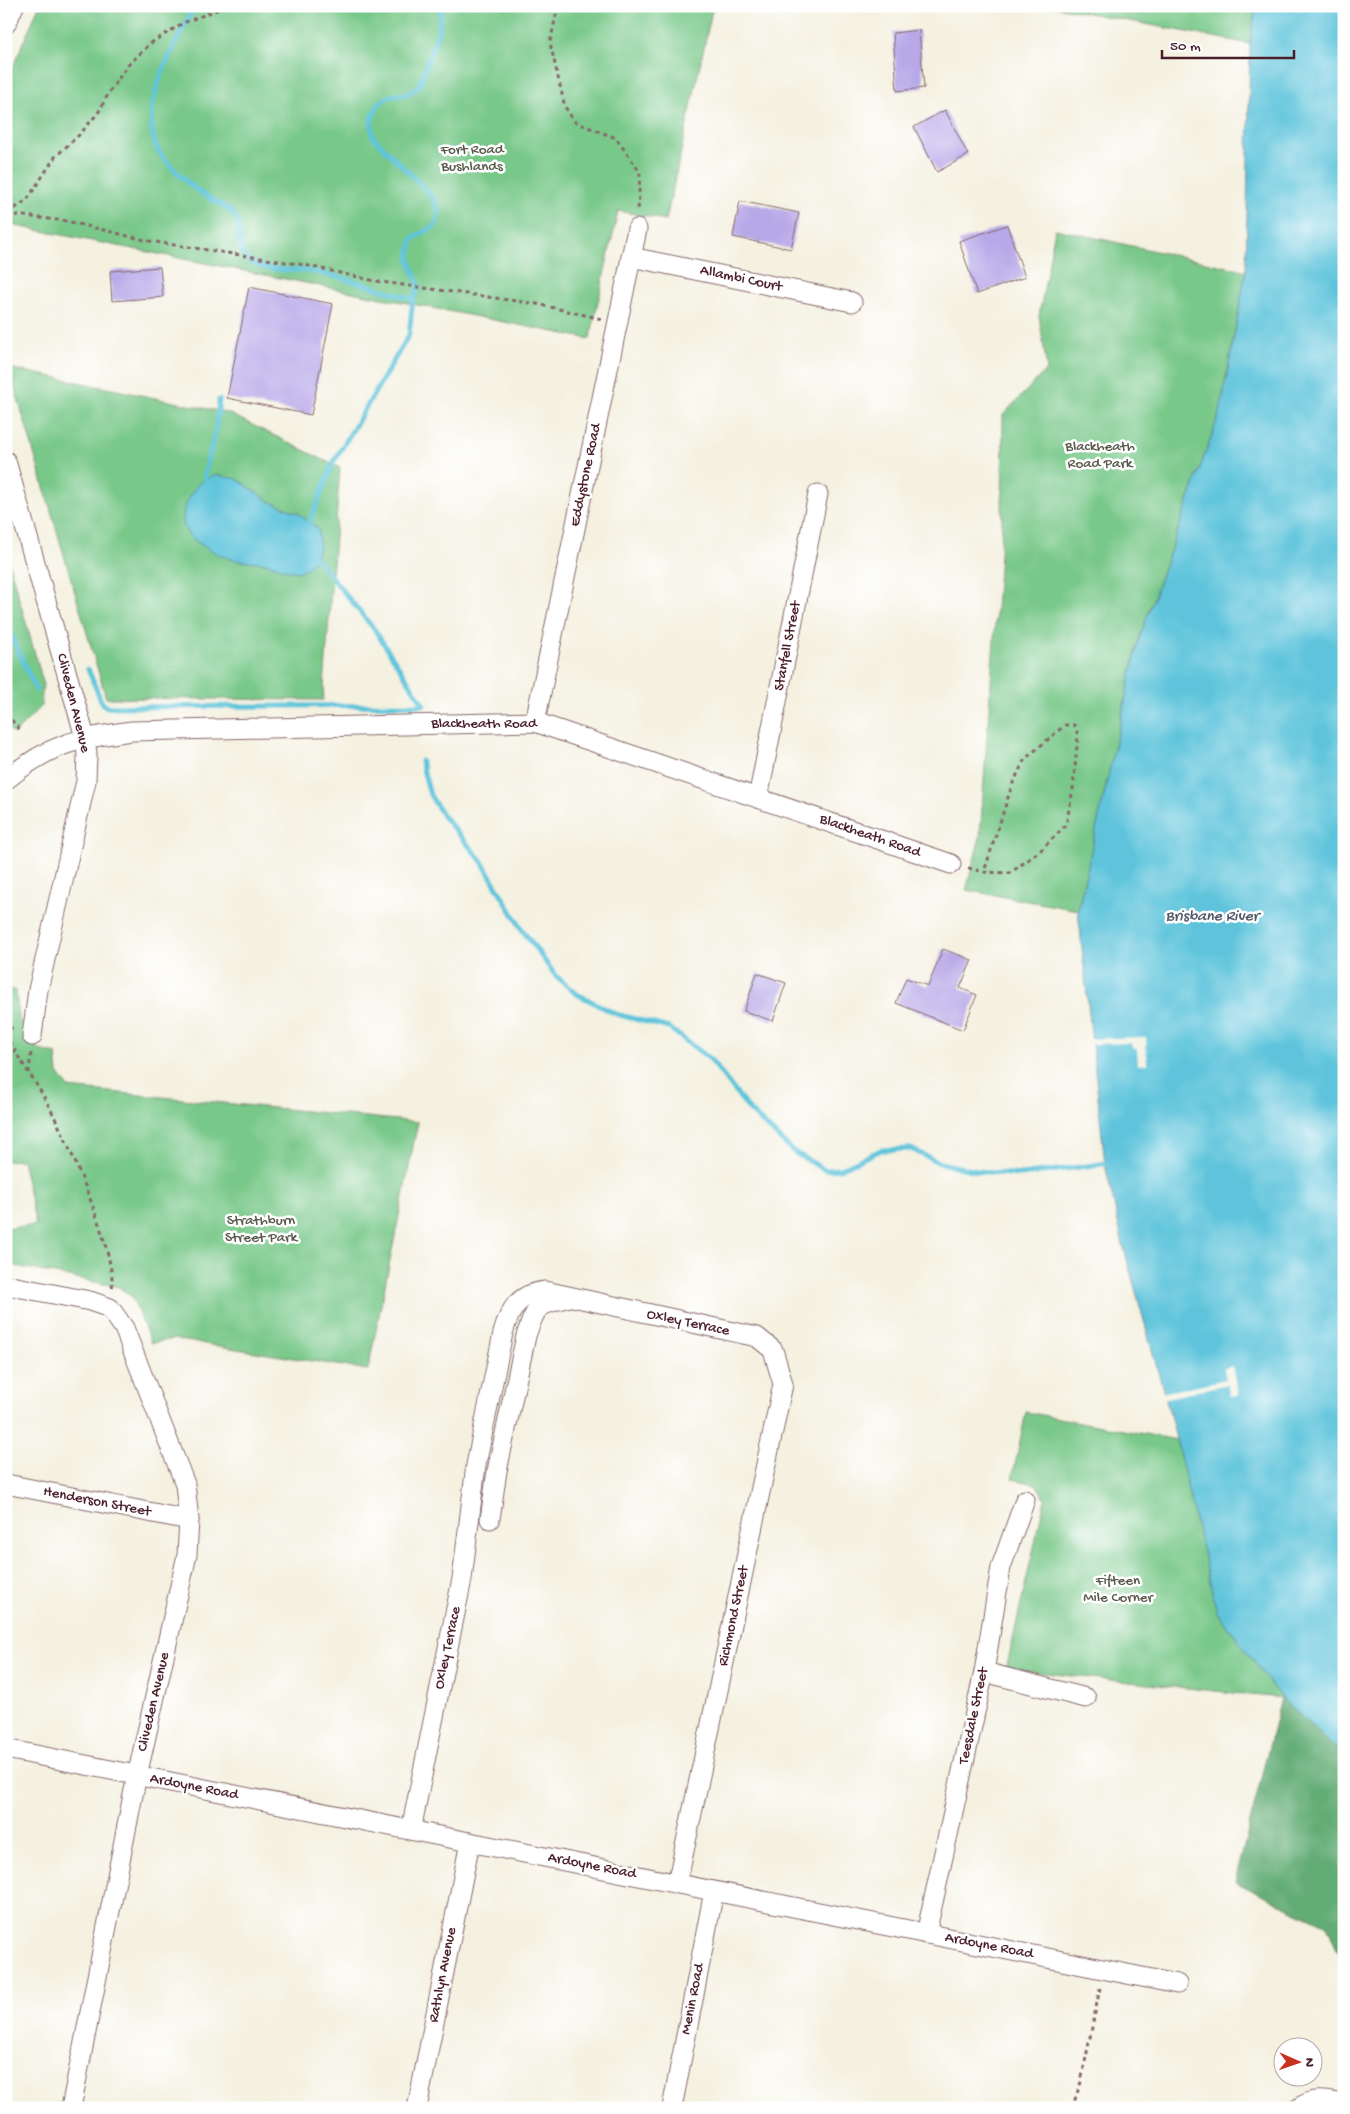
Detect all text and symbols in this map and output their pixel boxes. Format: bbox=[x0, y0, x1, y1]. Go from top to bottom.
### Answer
scale bar bbox=[1162, 28, 1295, 60]
text: 50 m bbox=[1170, 38, 1201, 56]
park label: Fort Road Bushlands bbox=[439, 141, 505, 176]
street label: Allambi Court bbox=[698, 262, 786, 297]
street label: Eddystone Road bbox=[566, 421, 606, 528]
park label: Blackheath Road Park bbox=[1064, 438, 1135, 473]
street label: Stanfell Street bbox=[770, 598, 806, 692]
street label: Cliveden Avenue bbox=[52, 652, 94, 755]
street label: Blackheath Road bbox=[430, 715, 538, 733]
street label: Blackheath Road bbox=[816, 810, 924, 862]
water label: Brisbane River bbox=[1165, 908, 1262, 927]
park label: Strathburn Street Park bbox=[225, 1212, 298, 1247]
street label: Oxley Terrace bbox=[645, 1305, 731, 1341]
street label: Henderson Street bbox=[42, 1483, 154, 1522]
street label: Richmond Street bbox=[715, 1562, 754, 1668]
park label: Fifteen Mile Corner bbox=[1083, 1572, 1155, 1607]
street label: Oxley Terrace bbox=[430, 1605, 466, 1691]
street label: Cliveden Avenue bbox=[134, 1650, 174, 1753]
street label: Teesdale Street bbox=[955, 1664, 993, 1767]
street label: Ardoyne Road bbox=[148, 1770, 241, 1805]
street label: Ardoyne Road bbox=[546, 1849, 639, 1884]
street label: Rathlyn Avenue bbox=[425, 1925, 461, 2024]
street label: Ardoyne Road bbox=[943, 1929, 1036, 1964]
street label: Menin Road bbox=[677, 1961, 709, 2036]
north arrow bbox=[1272, 2036, 1322, 2086]
text: N bbox=[1300, 2058, 1317, 2067]

